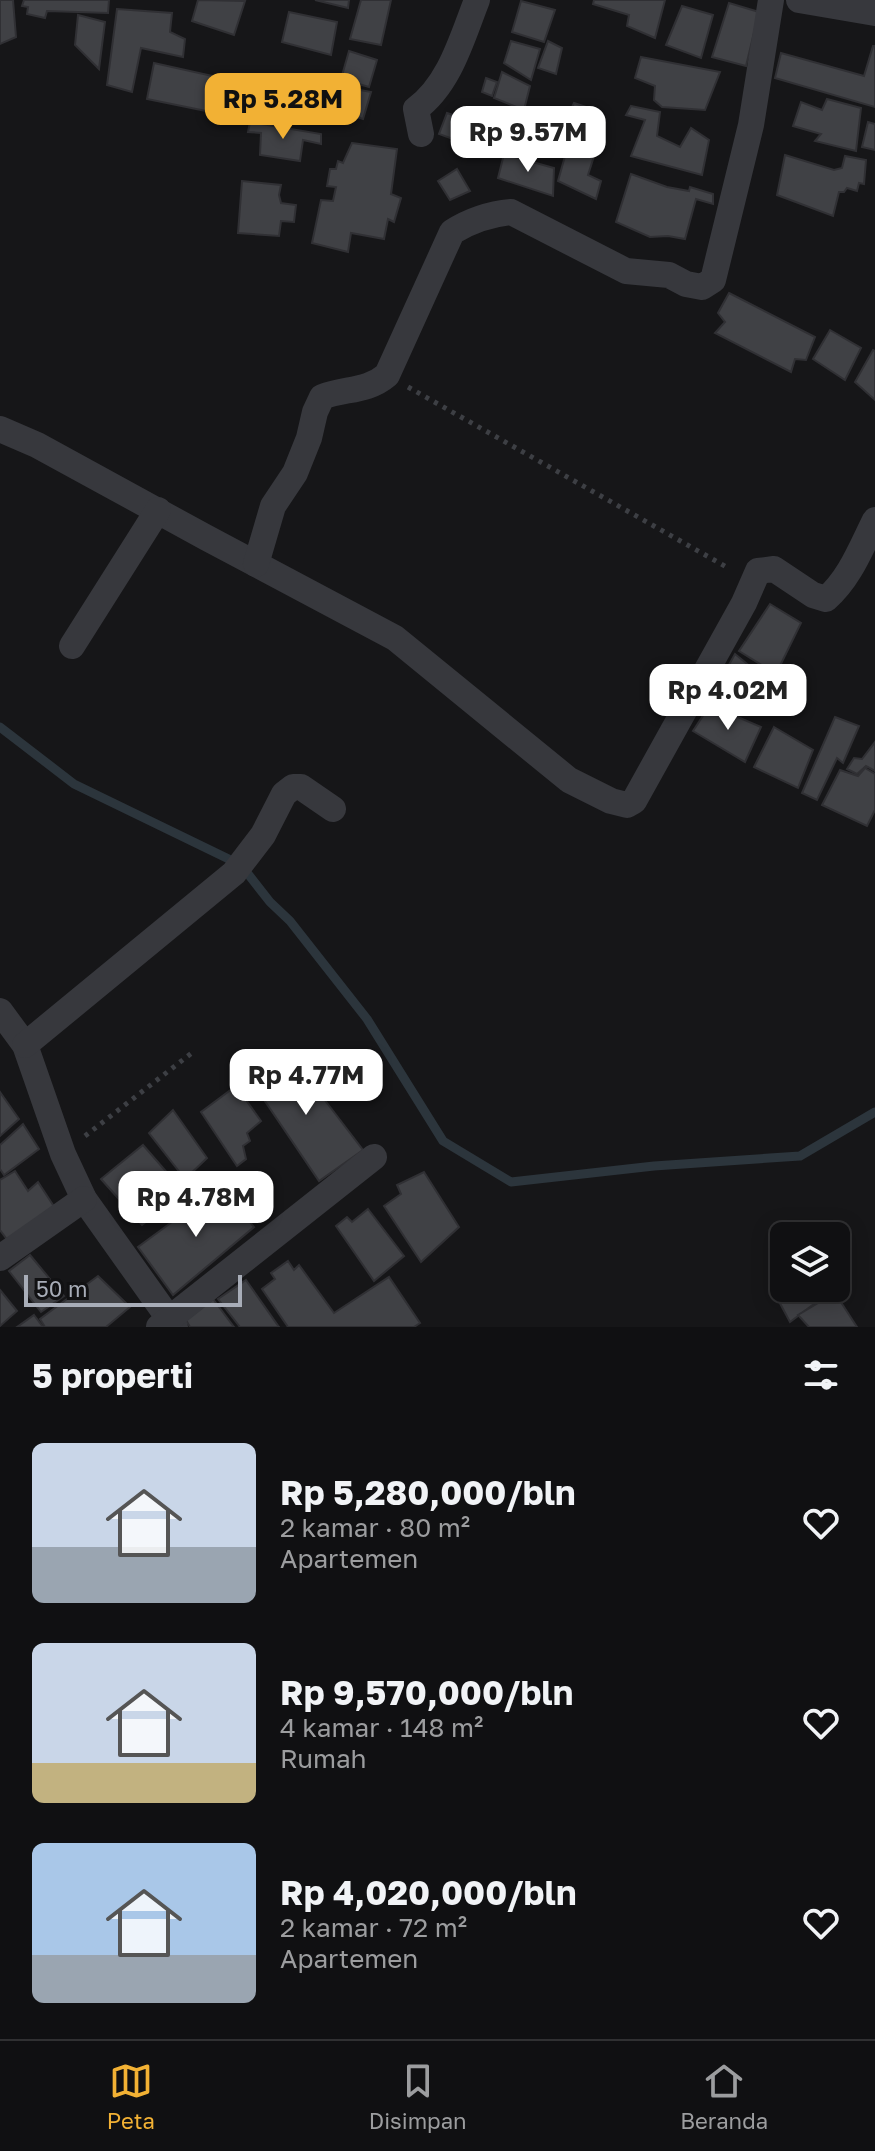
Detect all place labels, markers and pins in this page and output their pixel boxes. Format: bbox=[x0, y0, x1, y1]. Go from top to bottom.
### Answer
pin: Rp 5.28M bbox=[200, 73, 366, 141]
pin: Rp 9.57M bbox=[445, 106, 611, 174]
pin: Rp 4.02M bbox=[645, 664, 811, 732]
pin: Rp 4.77M bbox=[223, 1049, 389, 1117]
pin: Rp 4.78M bbox=[113, 1171, 279, 1239]

